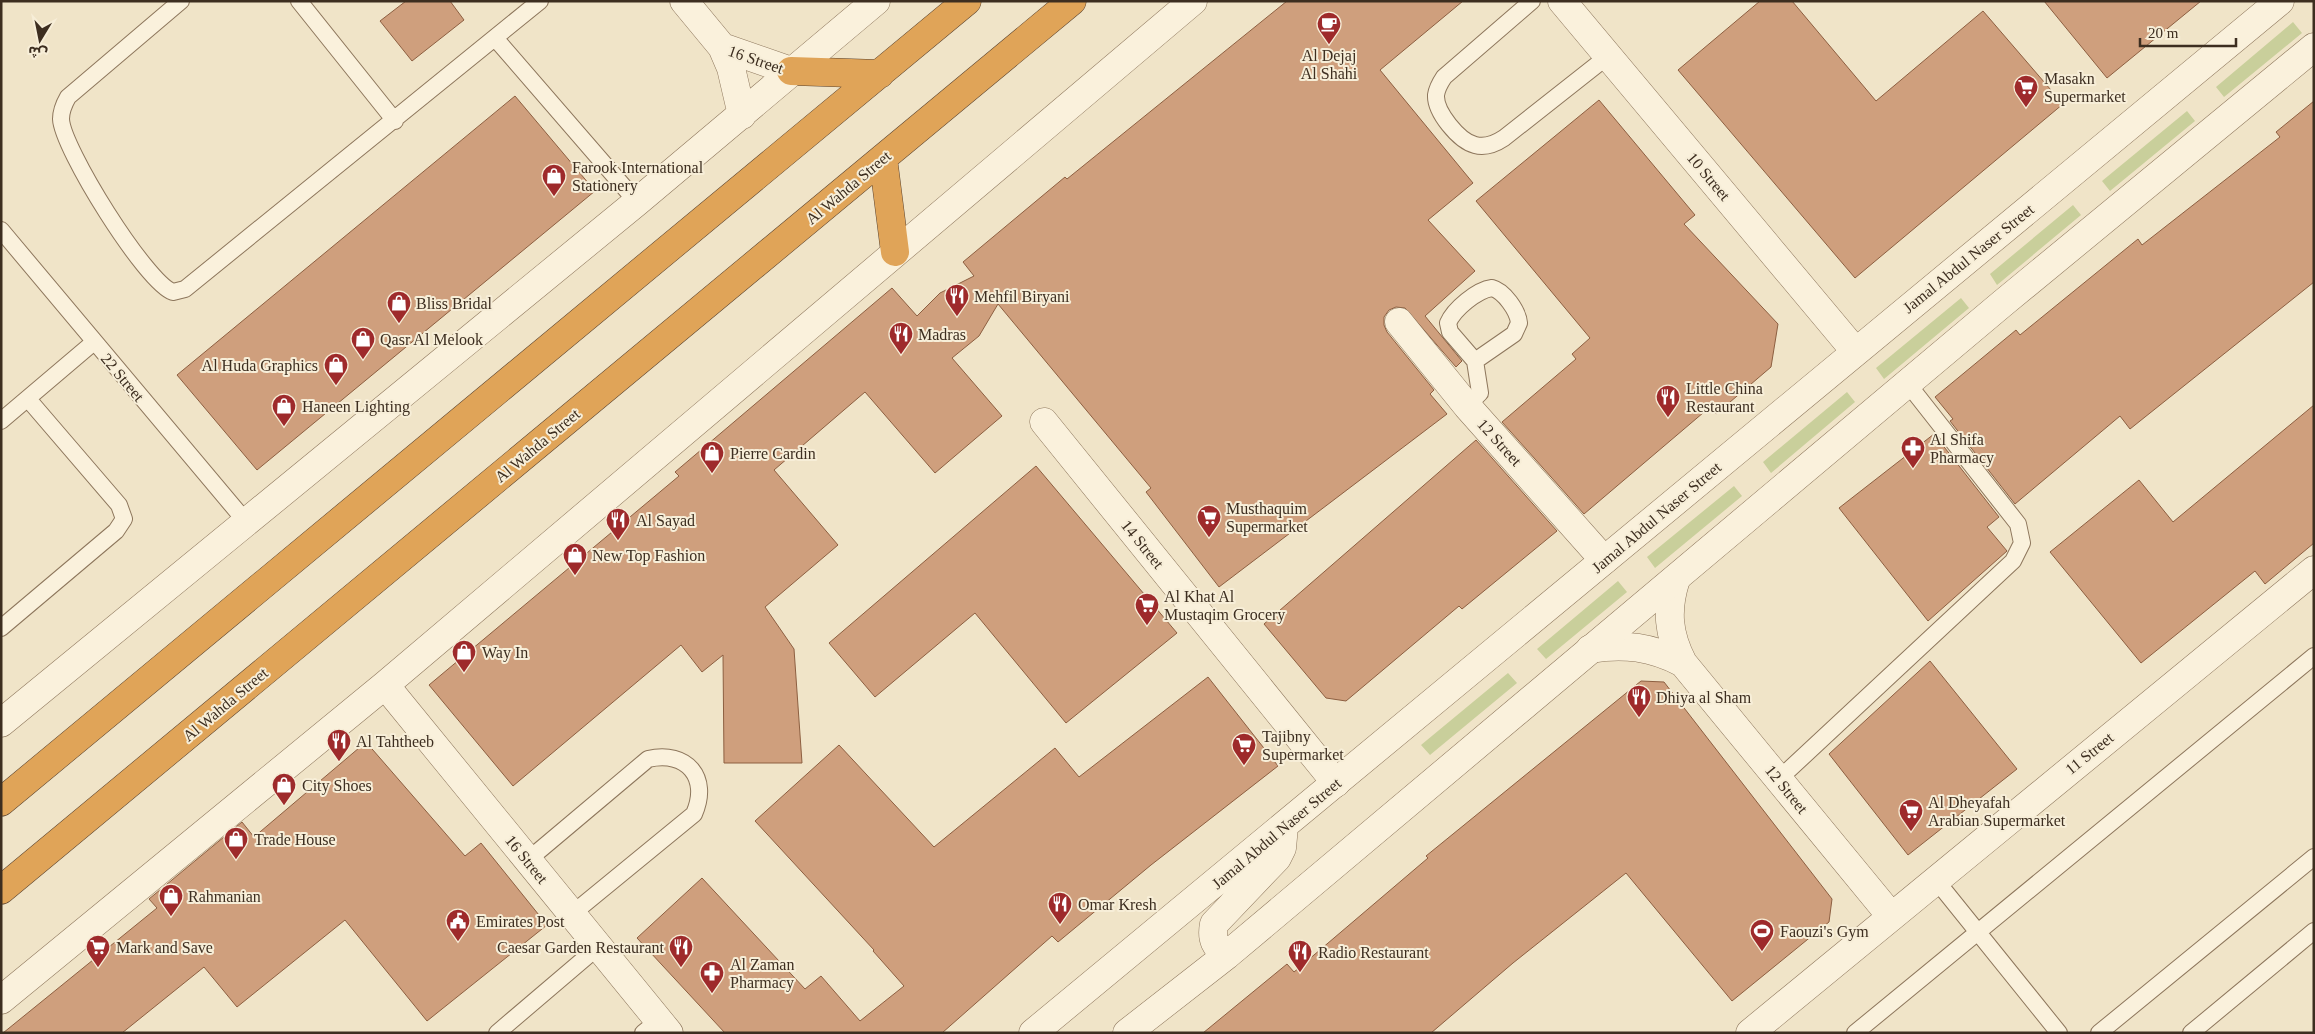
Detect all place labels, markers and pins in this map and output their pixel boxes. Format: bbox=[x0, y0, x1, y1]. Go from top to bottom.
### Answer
cafe icon: Al Dejaj Al Shahi bbox=[1316, 11, 1342, 45]
place label: Al Dejaj Al Shahi bbox=[1301, 47, 1358, 82]
place label: Masakn Supermarket bbox=[2044, 70, 2126, 106]
supermarket icon: Masakn Supermarket bbox=[2013, 74, 2039, 108]
place label: Farook International Stationery bbox=[572, 159, 704, 195]
shop icon: Farook International Stationery bbox=[541, 163, 567, 197]
restaurant icon: Mehfil Biryani bbox=[944, 283, 970, 317]
place label: Mehfil Biryani bbox=[974, 288, 1070, 306]
shop icon: Bliss Bridal bbox=[386, 290, 412, 324]
place label: Bliss Bridal bbox=[416, 295, 493, 312]
restaurant icon: Madras bbox=[888, 321, 914, 355]
shop icon: Qasr Al Melook bbox=[350, 326, 376, 360]
place label: Madras bbox=[918, 326, 966, 343]
place label: Qasr Al Melook bbox=[380, 331, 483, 348]
shop icon: Al Huda Graphics bbox=[323, 352, 349, 386]
place label: Al Huda Graphics bbox=[202, 357, 318, 375]
place label: Little China Restaurant bbox=[1686, 380, 1763, 415]
restaurant icon: Little China Restaurant bbox=[1655, 384, 1681, 418]
shop icon: Haneen Lighting bbox=[271, 393, 297, 427]
place label: Haneen Lighting bbox=[302, 398, 410, 416]
place label: Al Shifa Pharmacy bbox=[1930, 431, 1994, 467]
pharmacy icon: Al Shifa Pharmacy bbox=[1900, 435, 1926, 469]
shop icon: Pierre Cardin bbox=[699, 440, 725, 474]
place label: Pierre Cardin bbox=[730, 445, 816, 462]
place label: Musthaquim Supermarket bbox=[1226, 500, 1308, 536]
supermarket icon: Musthaquim Supermarket bbox=[1196, 504, 1222, 538]
restaurant icon: Al Sayad bbox=[605, 507, 631, 541]
place label: Al Sayad bbox=[636, 512, 695, 530]
shop icon: New Top Fashion bbox=[562, 542, 588, 576]
place label: New Top Fashion bbox=[592, 547, 705, 565]
place label: Al Khat Al Mustaqim Grocery bbox=[1164, 588, 1285, 624]
supermarket icon: Al Khat Al Mustaqim Grocery bbox=[1134, 592, 1160, 626]
shop icon: Way In bbox=[451, 639, 477, 673]
place label: Way In bbox=[482, 644, 528, 662]
restaurant icon: Dhiya al Sham bbox=[1626, 684, 1652, 718]
place label: Dhiya al Sham bbox=[1656, 689, 1752, 707]
restaurant icon: Al Tahtheeb bbox=[326, 728, 352, 762]
place label: Tajibny Supermarket bbox=[1262, 728, 1344, 764]
supermarket icon: Tajibny Supermarket bbox=[1231, 732, 1257, 766]
place label: Al Tahtheeb bbox=[356, 733, 434, 750]
shop icon: City Shoes bbox=[271, 772, 297, 806]
place label: City Shoes bbox=[302, 777, 372, 795]
place label: Al Dheyafah Arabian Supermarket bbox=[1928, 794, 2066, 830]
supermarket icon: Al Dheyafah Arabian Supermarket bbox=[1898, 798, 1924, 832]
shop icon: Trade House bbox=[223, 826, 249, 860]
place label: Trade House bbox=[254, 831, 336, 848]
shop icon: Rahmanian bbox=[158, 883, 184, 917]
place label: Rahmanian bbox=[188, 888, 261, 905]
restaurant icon: Omar Kresh bbox=[1047, 891, 1073, 925]
place label: Omar Kresh bbox=[1078, 896, 1157, 913]
public building icon: Emirates Post bbox=[445, 908, 471, 942]
place label: Emirates Post bbox=[476, 913, 565, 930]
sports icon: Faouzi's Gym bbox=[1749, 918, 1775, 952]
place label: Faouzi's Gym bbox=[1780, 923, 1869, 941]
supermarket icon: Mark and Save bbox=[85, 934, 111, 968]
restaurant icon: Caesar Garden Restaurant bbox=[668, 934, 694, 968]
place label: Mark and Save bbox=[116, 939, 213, 956]
place label: Caesar Garden Restaurant bbox=[497, 939, 665, 956]
restaurant icon: Radio Restaurant bbox=[1287, 939, 1313, 973]
place label: Radio Restaurant bbox=[1318, 944, 1429, 961]
place label: Al Zaman Pharmacy bbox=[730, 956, 794, 992]
pharmacy icon: Al Zaman Pharmacy bbox=[699, 960, 725, 994]

